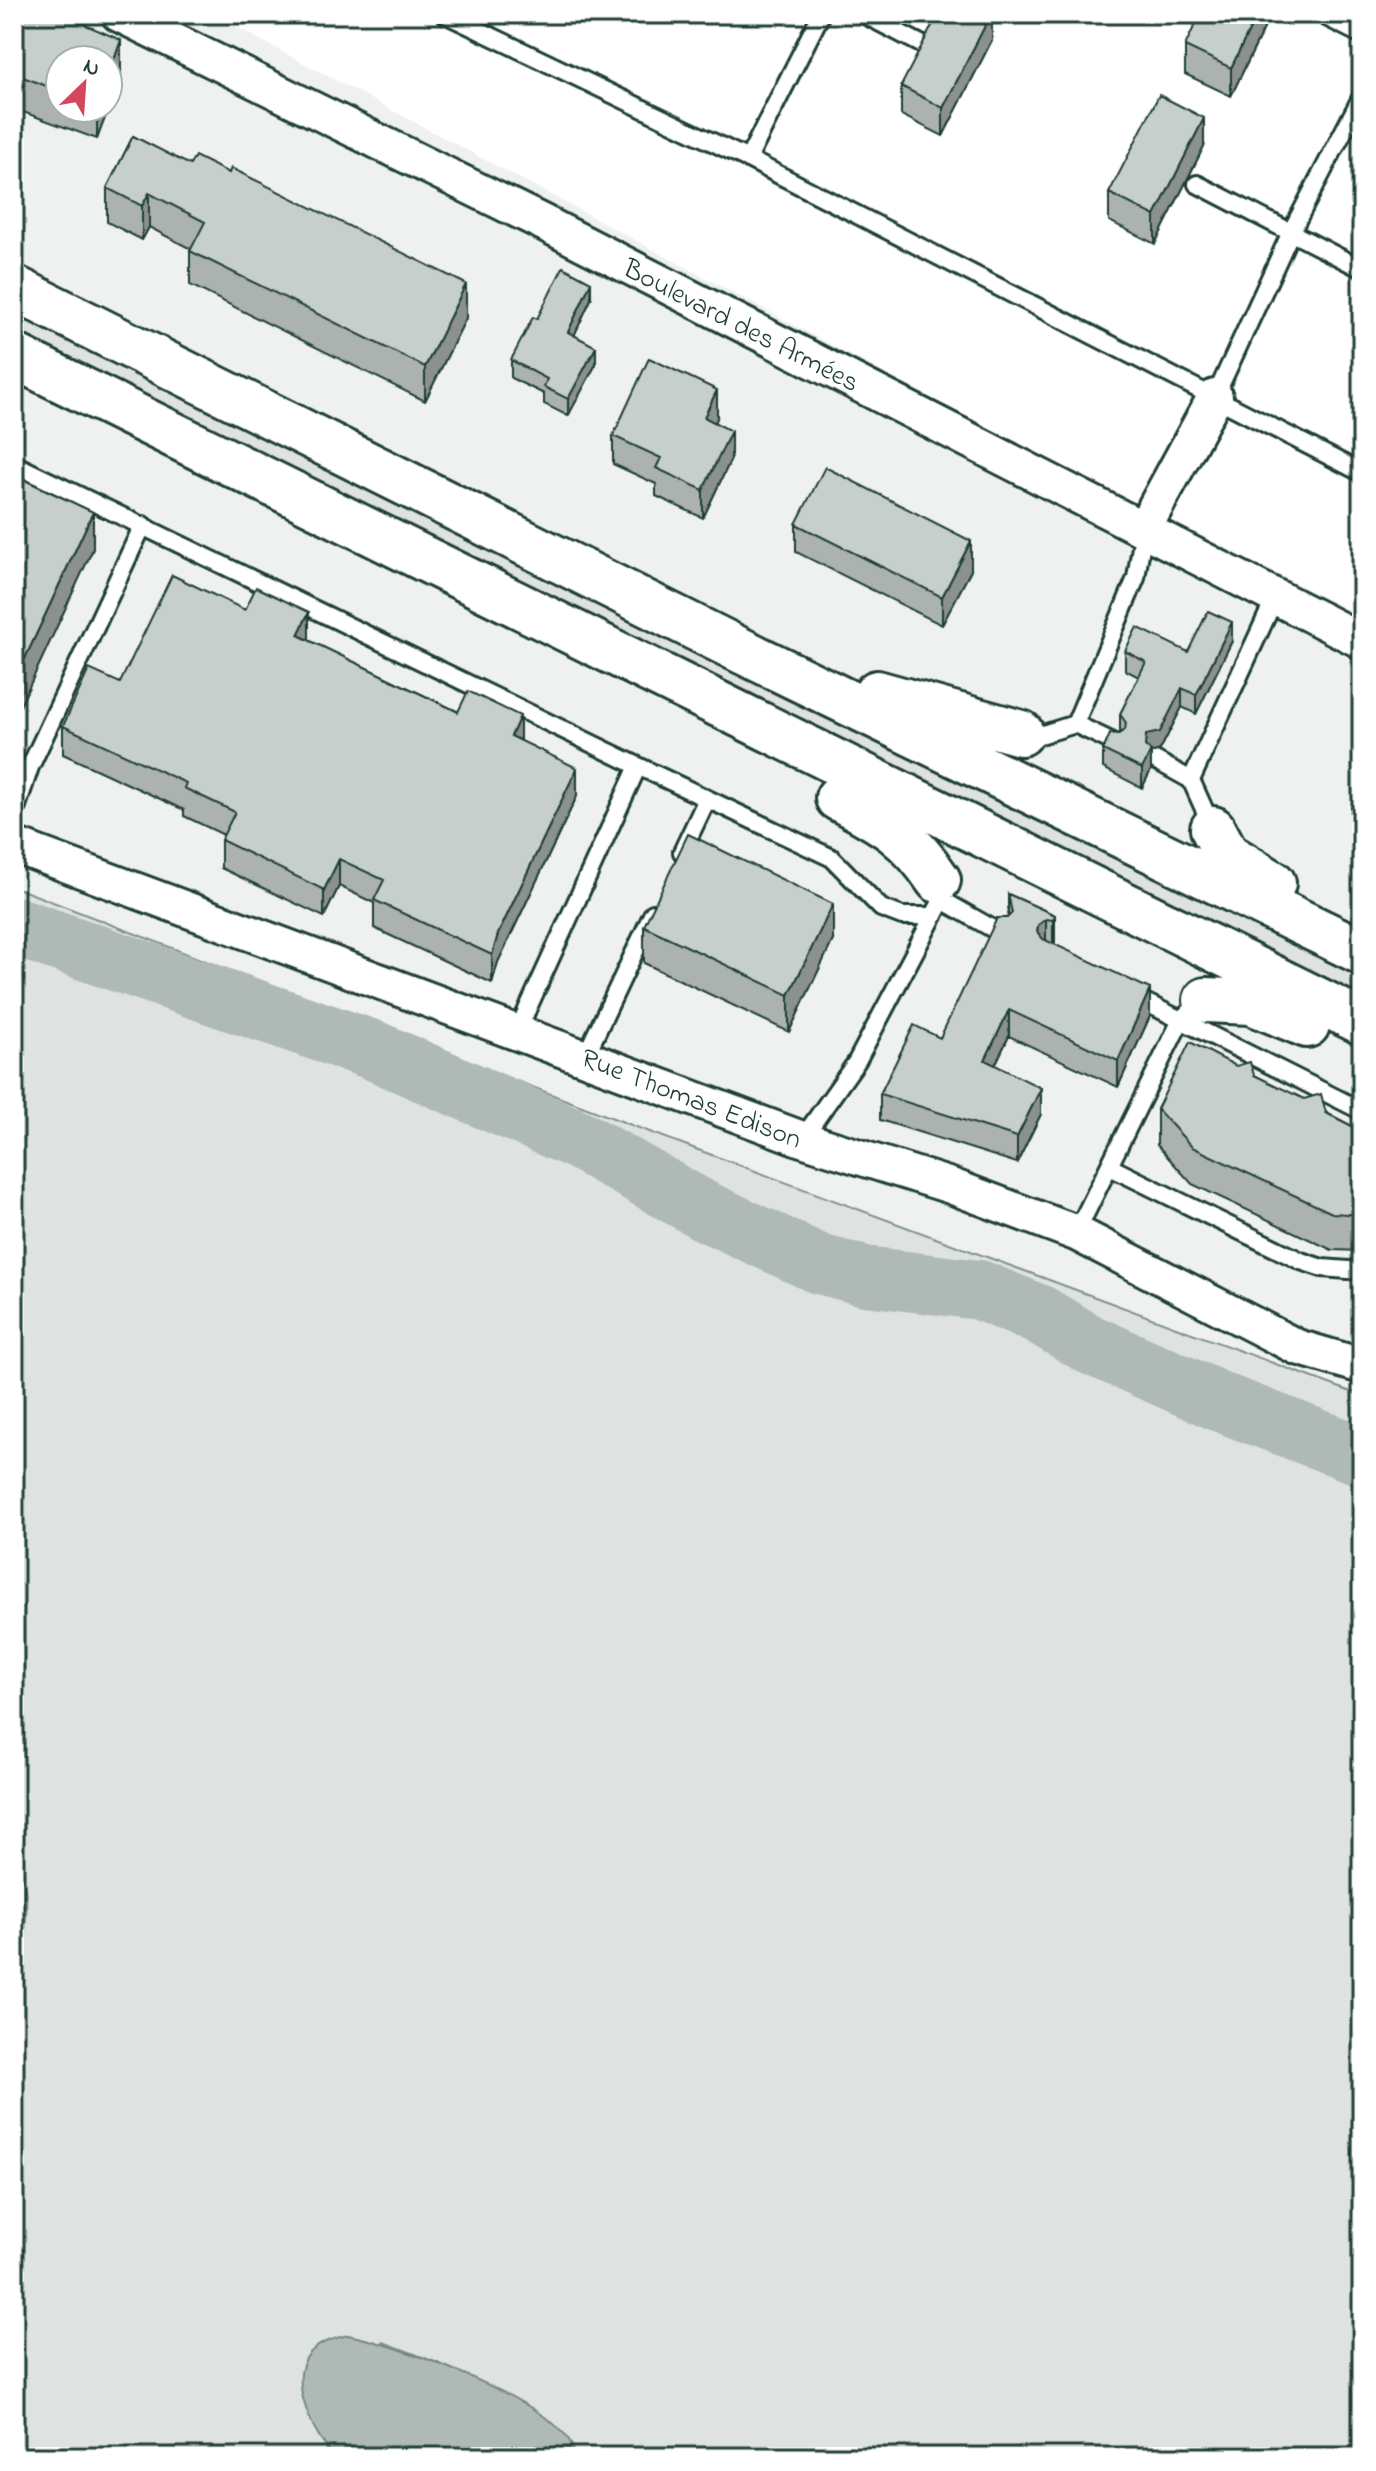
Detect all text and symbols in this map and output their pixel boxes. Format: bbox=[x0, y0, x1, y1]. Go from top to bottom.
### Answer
north arrow bbox=[44, 44, 124, 124]
text: N bbox=[78, 51, 105, 86]
street label: Boulevard des Armées bbox=[614, 249, 866, 405]
street label: Rue Thomas Edison bbox=[574, 1039, 807, 1161]

